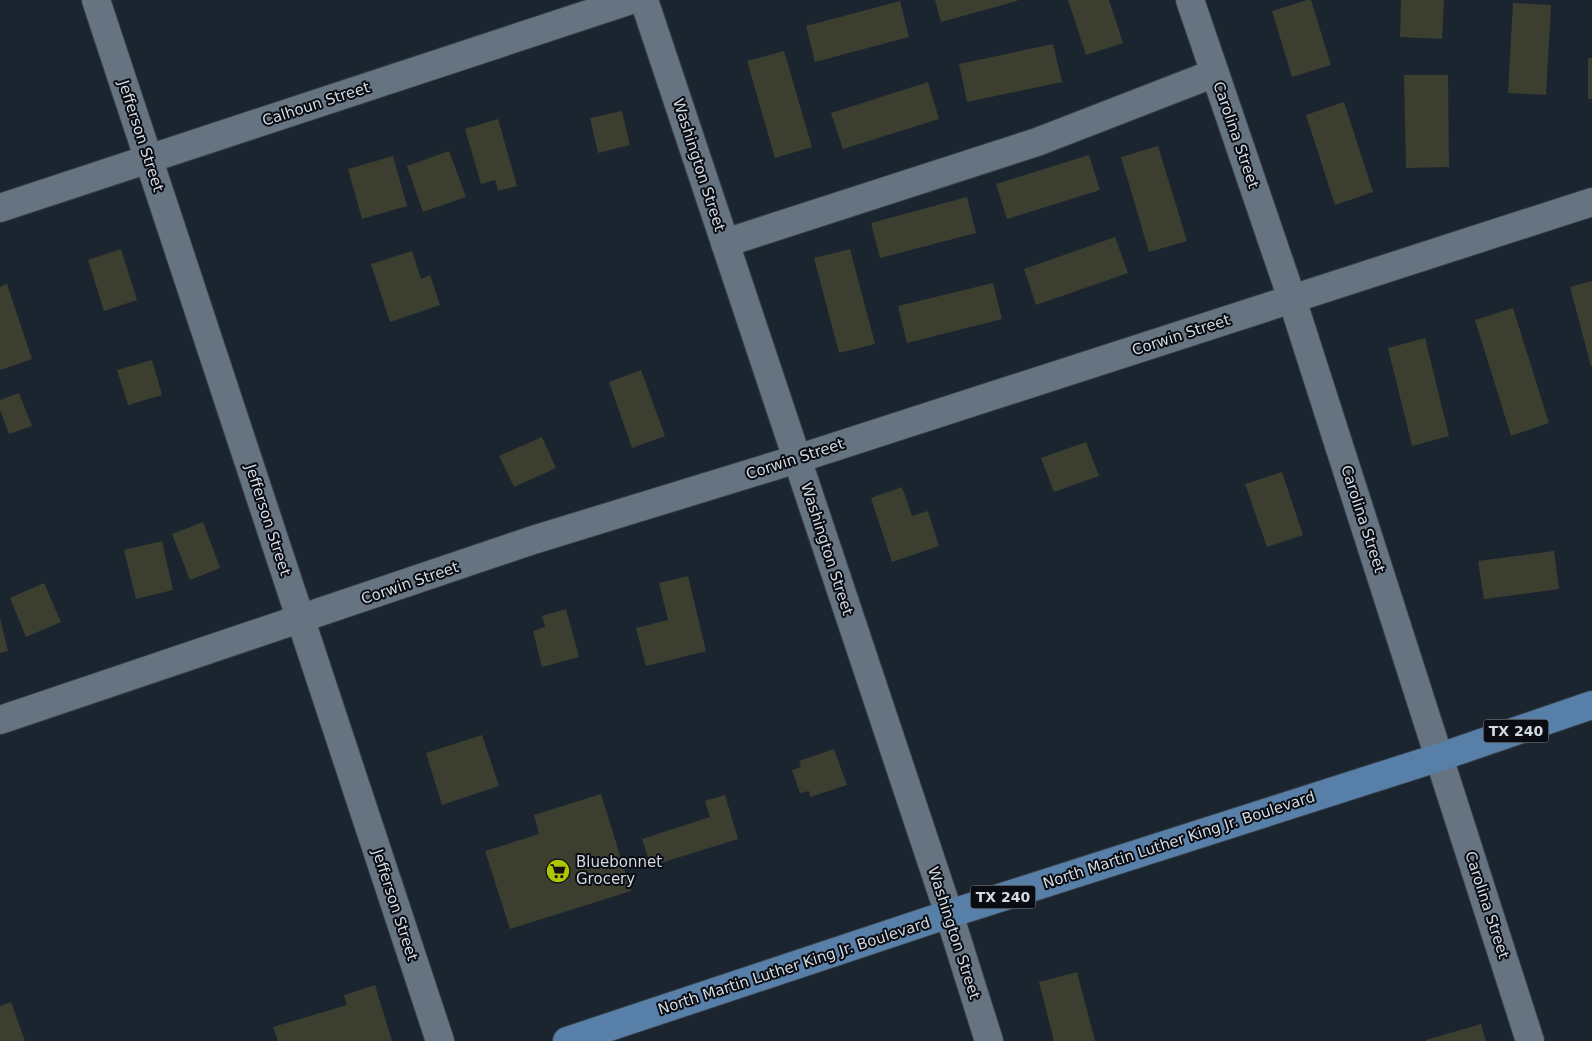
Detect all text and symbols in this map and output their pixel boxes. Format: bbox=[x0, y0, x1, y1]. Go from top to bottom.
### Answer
street label: Jefferson Street bbox=[114, 77, 168, 194]
street label: Calhoun Street bbox=[260, 78, 372, 130]
street label: Carolina Street bbox=[1209, 79, 1263, 191]
street label: Washington Street bbox=[669, 96, 729, 234]
street label: Corwin Street bbox=[1130, 311, 1232, 359]
street label: Corwin Street bbox=[744, 435, 846, 483]
street label: Jefferson Street bbox=[241, 461, 295, 578]
street label: Carolina Street bbox=[1337, 463, 1389, 575]
street label: Washington Street bbox=[797, 480, 857, 618]
street label: Corwin Street bbox=[359, 558, 461, 608]
road number: TX 240 bbox=[1484, 719, 1548, 742]
street label: North Martin Luther King Jr. Boulevard bbox=[1041, 787, 1317, 893]
street label: Jefferson Street bbox=[368, 846, 422, 963]
street label: Carolina Street bbox=[1461, 849, 1513, 961]
place label: Bluebonnet Grocery bbox=[576, 853, 662, 888]
supermarket icon: Bluebonnet Grocery bbox=[545, 858, 571, 884]
street label: Washington Street bbox=[924, 864, 984, 1002]
road number: TX 240 bbox=[970, 886, 1036, 909]
street label: North Martin Luther King Jr. Boulevard bbox=[656, 913, 932, 1019]

